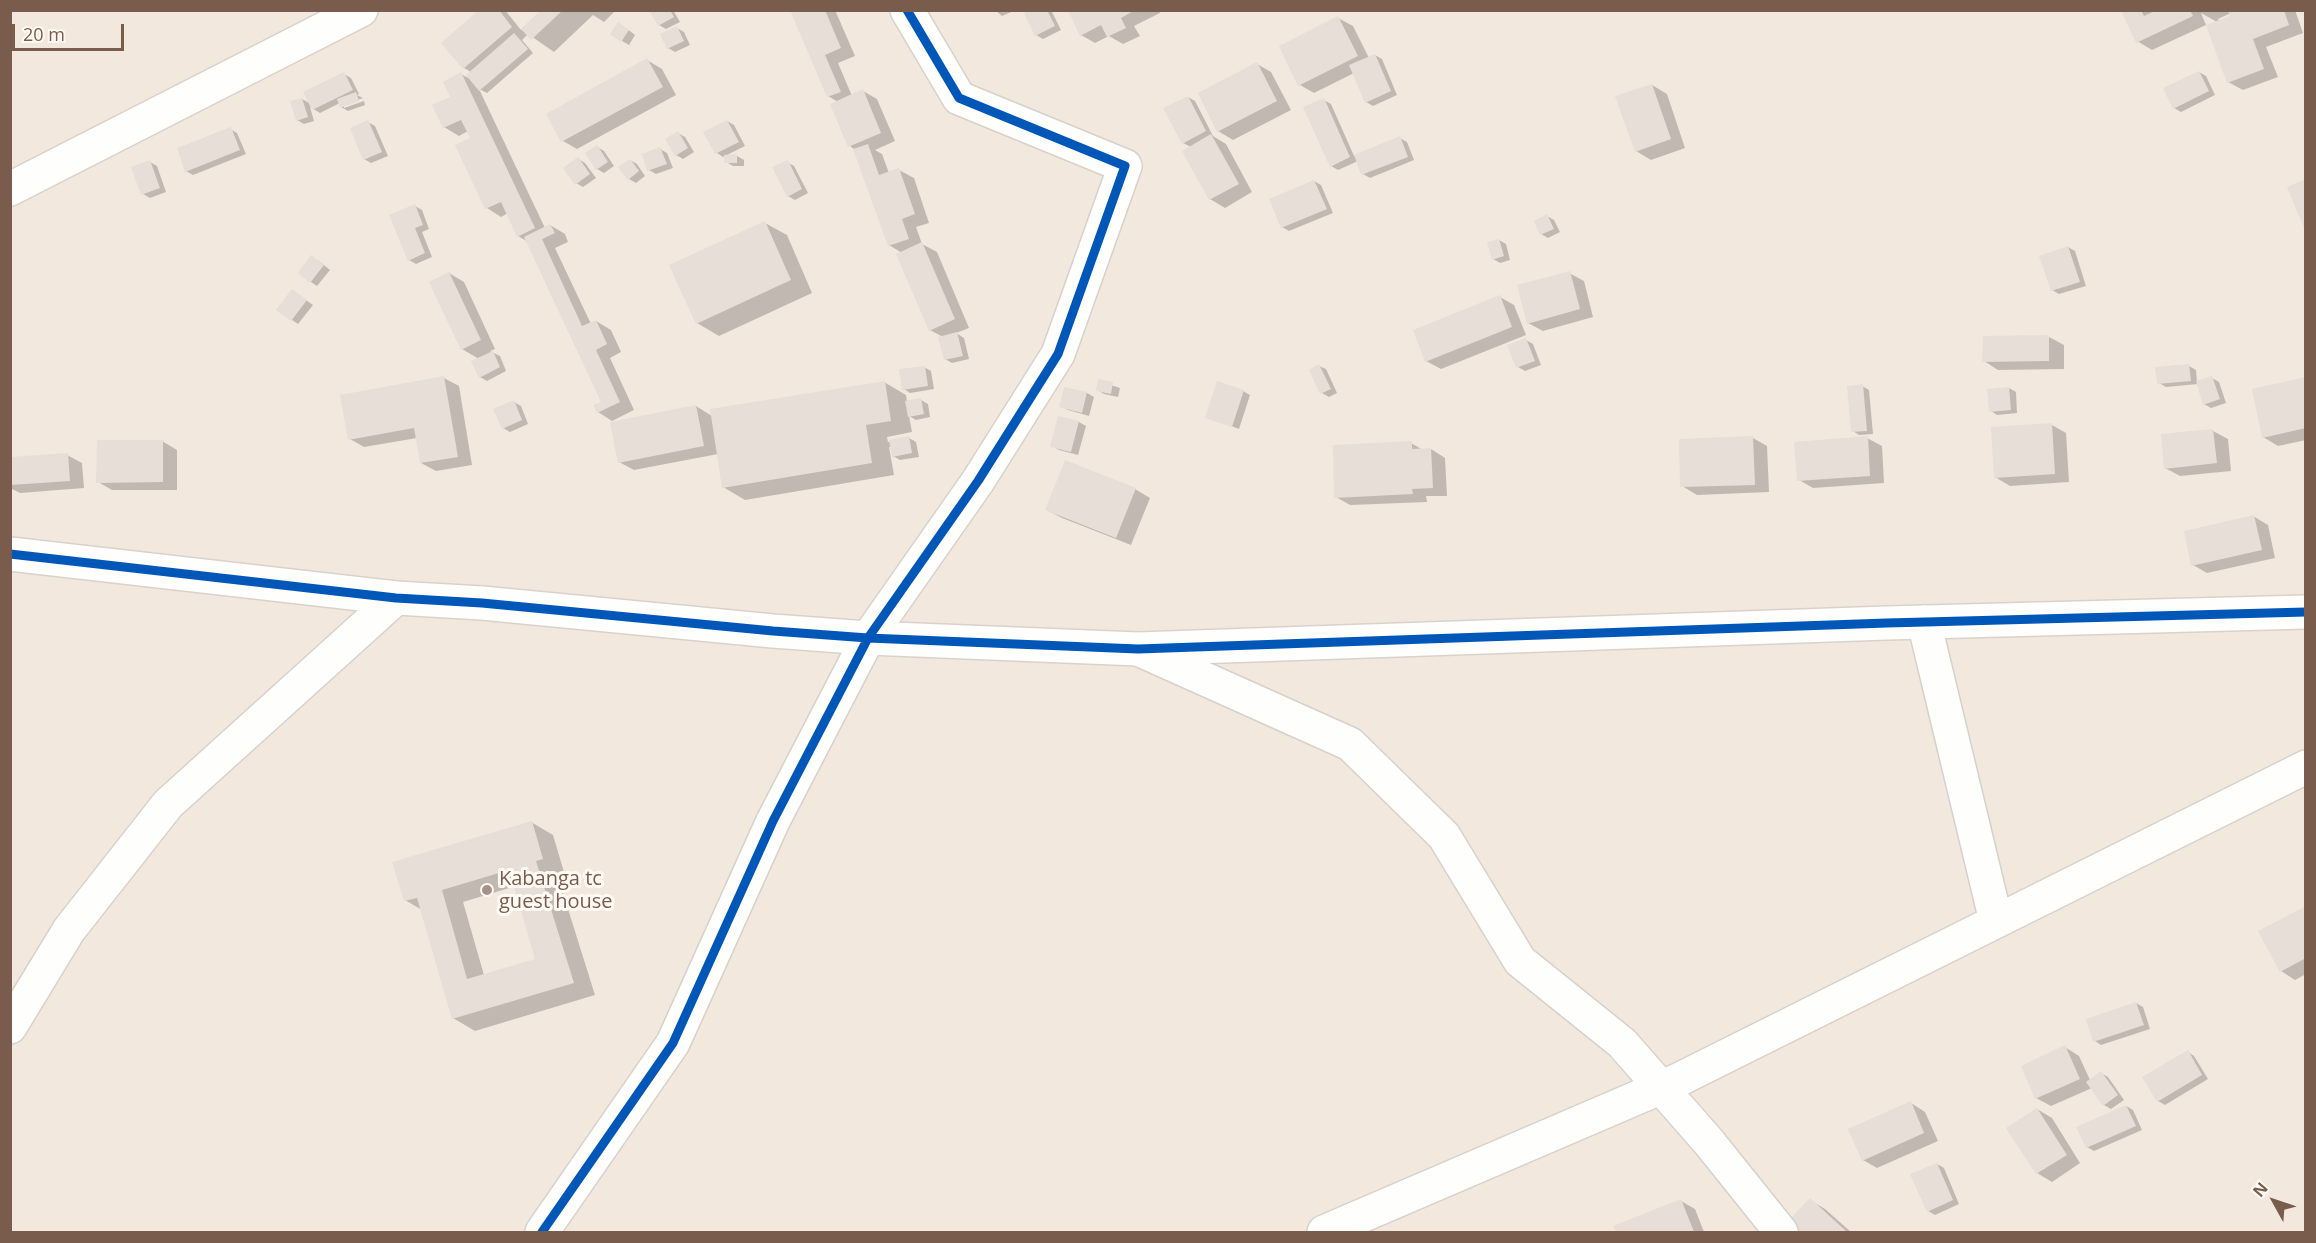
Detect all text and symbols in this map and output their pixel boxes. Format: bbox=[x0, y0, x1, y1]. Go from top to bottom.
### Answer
scale bar bbox=[15, 12, 128, 50]
text: 20 m bbox=[23, 22, 65, 46]
place label: Kabanga tc guest house bbox=[499, 867, 613, 914]
marker: Kabanga tc guest house bbox=[480, 883, 494, 897]
north arrow bbox=[2244, 1171, 2304, 1231]
text: N bbox=[2248, 1177, 2273, 1201]

